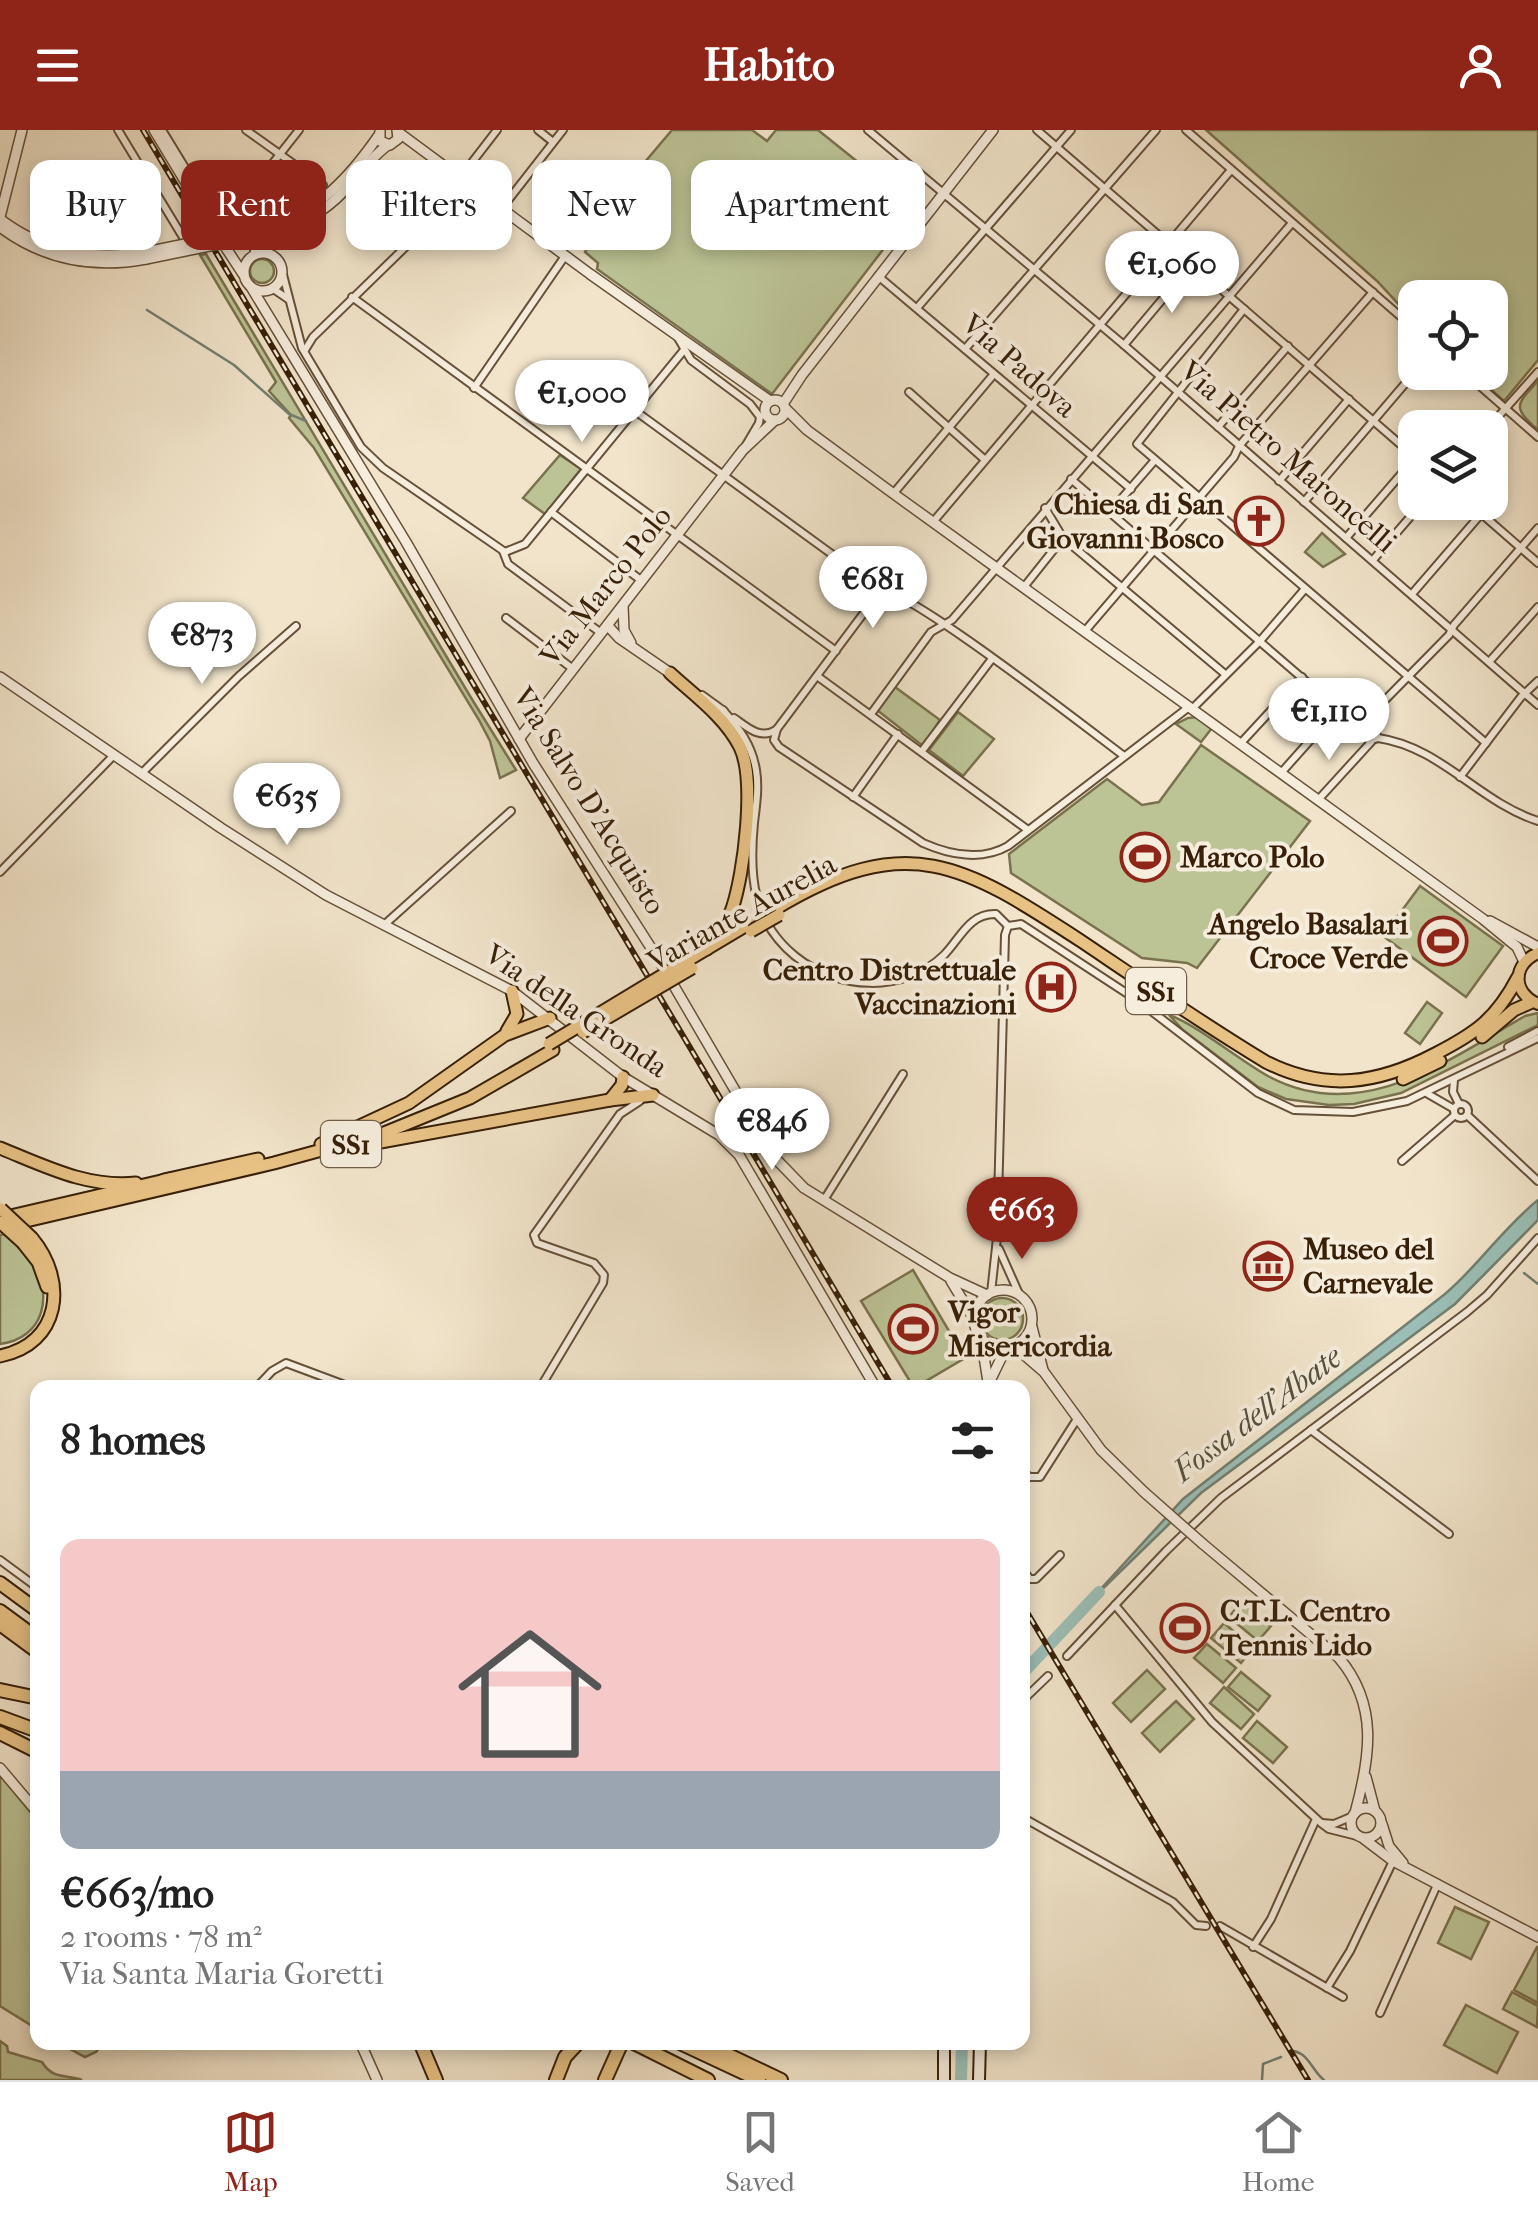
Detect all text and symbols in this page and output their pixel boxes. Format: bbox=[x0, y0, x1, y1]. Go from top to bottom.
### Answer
icon: menu bbox=[30, 38, 85, 93]
icon: person bbox=[1453, 38, 1508, 93]
text: Habito bbox=[703, 39, 835, 92]
chip: Buy bbox=[30, 160, 161, 250]
chip: Rent bbox=[181, 160, 326, 250]
chip: Filters bbox=[346, 160, 512, 250]
chip: New bbox=[532, 160, 671, 250]
chip: Apartment bbox=[691, 160, 925, 250]
pin: €1,060 bbox=[1091, 231, 1253, 316]
text: €1,060 bbox=[1127, 245, 1217, 282]
map controls bbox=[1398, 280, 1508, 520]
button: locate bbox=[1398, 280, 1508, 390]
street label: Via Padova bbox=[954, 306, 1084, 426]
street label: Via Pietro Maroncelli bbox=[1172, 353, 1403, 560]
pin: €1,000 bbox=[501, 360, 663, 445]
text: €1,000 bbox=[537, 374, 627, 411]
button: layers bbox=[1398, 410, 1508, 520]
place label: Chiesa di San Giovanni Bosco bbox=[1026, 487, 1225, 556]
church icon: Chiesa di San Giovanni Bosco bbox=[1233, 495, 1285, 547]
street label: Via Marco Polo bbox=[532, 499, 679, 674]
pin: €681 bbox=[814, 546, 932, 631]
text: €681 bbox=[841, 560, 905, 597]
pin: €873 bbox=[143, 602, 261, 687]
text: €873 bbox=[170, 616, 234, 653]
pin: €1,110 bbox=[1248, 678, 1410, 763]
street label: Via Salvo D'Acquisto bbox=[504, 680, 673, 921]
text: €1,110 bbox=[1290, 692, 1368, 729]
pin: €635 bbox=[228, 763, 346, 848]
text: €635 bbox=[255, 777, 319, 814]
sports icon: Marco Polo bbox=[1119, 831, 1171, 883]
place label: Marco Polo bbox=[1180, 840, 1325, 875]
street label: Variante Aurelia bbox=[641, 846, 844, 980]
place label: Angelo Basalari Croce Verde bbox=[1207, 907, 1408, 976]
sports icon: Angelo Basalari Croce Verde bbox=[1417, 915, 1469, 967]
street label: Via della Gronda bbox=[477, 936, 675, 1086]
place label: Centro Distrettuale Vaccinazioni bbox=[763, 953, 1016, 1022]
hospital icon: Centro Distrettuale Vaccinazioni bbox=[1025, 961, 1077, 1013]
road number: SS1 bbox=[1126, 968, 1186, 1014]
pin: €846 bbox=[713, 1088, 831, 1173]
text: €846 bbox=[736, 1102, 808, 1139]
road number: SS1 bbox=[321, 1121, 381, 1167]
pin: €663 bbox=[963, 1177, 1081, 1262]
text: €663 bbox=[989, 1191, 1055, 1228]
place label: Museo del Carnevale bbox=[1303, 1232, 1435, 1301]
museum icon: Museo del Carnevale bbox=[1242, 1240, 1294, 1292]
place label: Vigor Misericordia bbox=[947, 1295, 1112, 1364]
sports icon: Vigor Misericordia bbox=[887, 1303, 939, 1355]
water label: Fossa dell'Abate bbox=[1165, 1338, 1350, 1490]
icon: filters bbox=[945, 1413, 1000, 1468]
text: 8 homes bbox=[60, 1416, 206, 1465]
place label: C.T.L. Centro Tennis Lido bbox=[1219, 1594, 1390, 1663]
sports icon: C.T.L. Centro Tennis Lido bbox=[1159, 1602, 1211, 1654]
icon: home bbox=[440, 1604, 620, 1784]
text: €663/mo bbox=[60, 1869, 214, 1918]
text: 2 rooms · 78 m² bbox=[60, 1918, 262, 1955]
text: Via Santa Maria Goretti bbox=[60, 1955, 384, 1992]
tab: Map bbox=[223, 2105, 278, 2198]
tab: Saved bbox=[725, 2105, 795, 2198]
tab: Home bbox=[1242, 2105, 1315, 2198]

